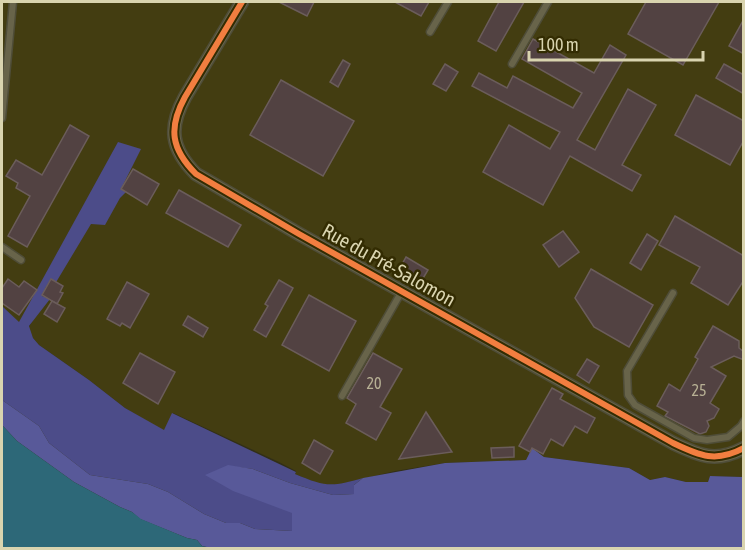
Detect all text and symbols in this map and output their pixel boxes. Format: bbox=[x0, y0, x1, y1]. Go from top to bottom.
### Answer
scale bar bbox=[529, 24, 703, 62]
text: 100 m bbox=[538, 34, 579, 55]
street label: Rue du Pré-Salomon bbox=[319, 218, 460, 311]
house number: 20 bbox=[366, 374, 382, 392]
house number: 25 bbox=[691, 381, 707, 399]

